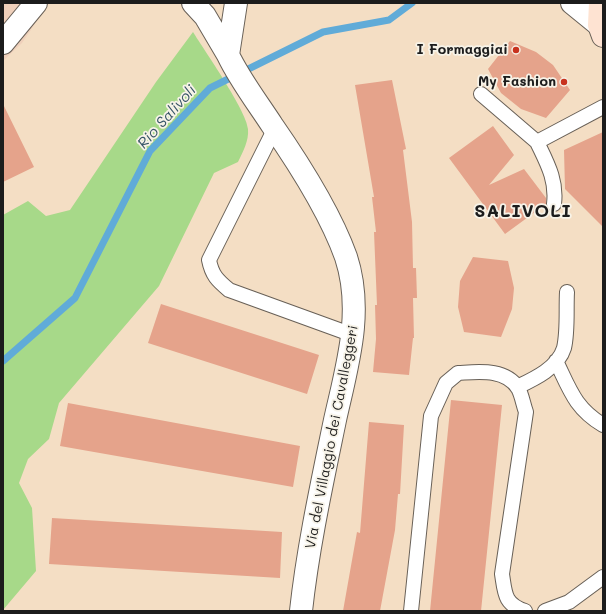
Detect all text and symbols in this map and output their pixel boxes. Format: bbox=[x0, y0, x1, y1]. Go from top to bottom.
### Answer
place label: I Formaggiai bbox=[417, 42, 508, 58]
marker: I Formaggiai bbox=[511, 45, 521, 55]
place label: My Fashion bbox=[478, 74, 556, 90]
marker: My Fashion bbox=[559, 77, 569, 87]
water label: Rio Salivoli bbox=[134, 82, 200, 152]
district label: SALIVOLI bbox=[474, 200, 572, 222]
street label: Via del Villaggio dei Cavalleggeri bbox=[302, 324, 362, 550]

